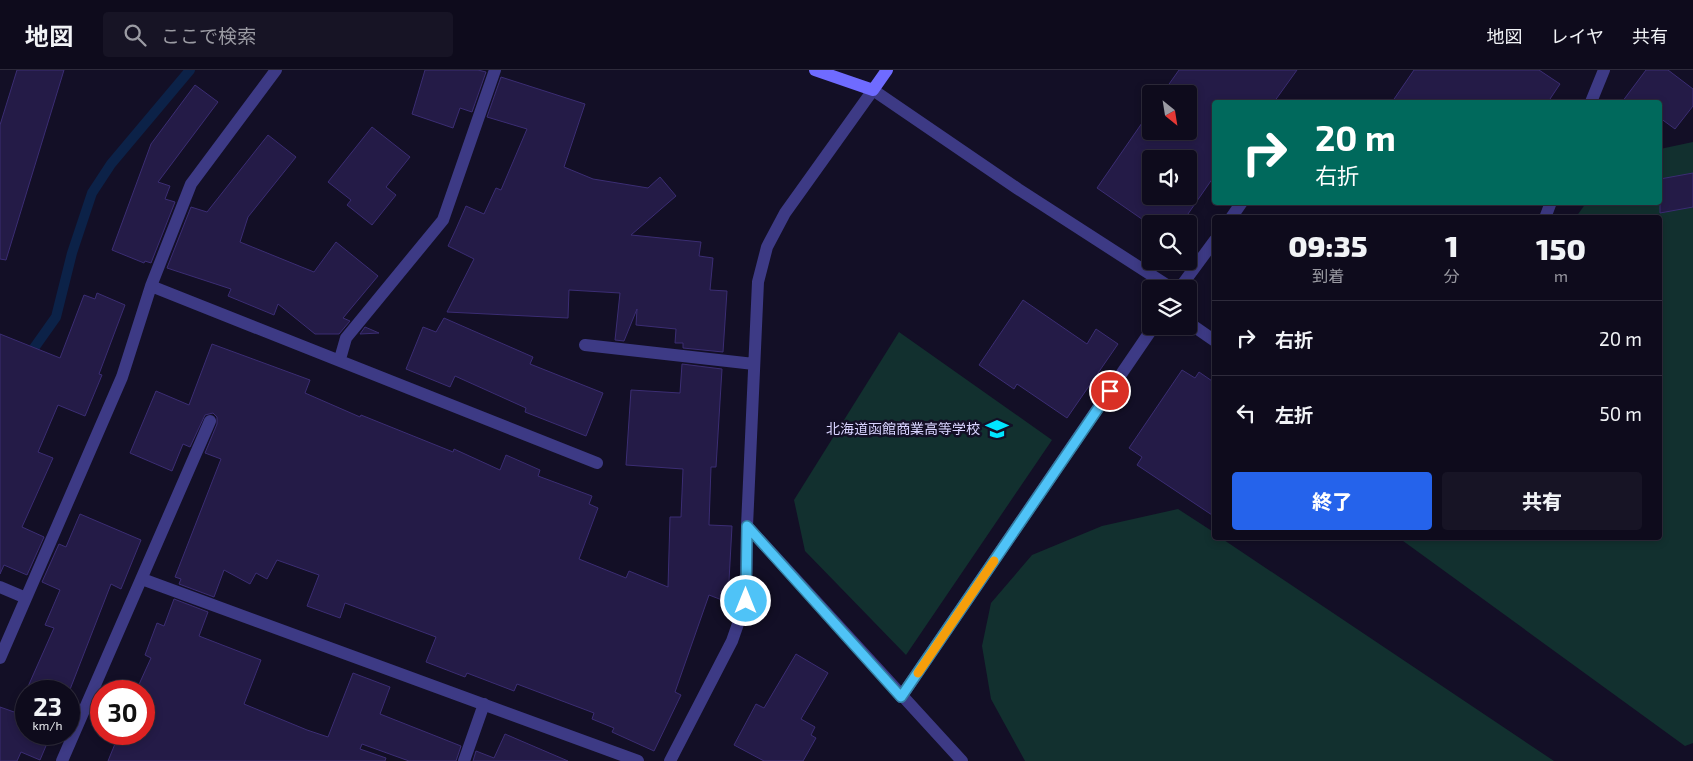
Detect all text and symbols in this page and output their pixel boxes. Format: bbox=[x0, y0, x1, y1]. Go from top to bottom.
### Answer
search box bbox=[103, 12, 453, 57]
text: 地図 bbox=[25, 21, 73, 50]
icon: search bbox=[121, 21, 149, 49]
text: ここで検索 bbox=[161, 24, 256, 47]
text: 地図 bbox=[1487, 25, 1523, 47]
text: レイヤ bbox=[1551, 25, 1604, 47]
text: 共有 bbox=[1632, 25, 1668, 47]
north arrow bbox=[1142, 85, 1198, 140]
map controls bbox=[1142, 85, 1197, 335]
text: 20 m bbox=[1315, 116, 1396, 158]
icon: right bbox=[1232, 120, 1297, 185]
button: sound bbox=[1142, 150, 1197, 205]
text: 右折 bbox=[1315, 162, 1359, 188]
button: search bbox=[1142, 215, 1197, 270]
text: 09:35 bbox=[1288, 227, 1368, 263]
text: 1 bbox=[1445, 227, 1459, 263]
text: 150 bbox=[1536, 230, 1586, 266]
text: 到着 bbox=[1312, 266, 1344, 285]
text: 分 bbox=[1444, 266, 1460, 285]
text: m bbox=[1554, 266, 1568, 285]
button: layers bbox=[1142, 280, 1197, 335]
icon: right bbox=[1232, 324, 1260, 352]
text: 20 m bbox=[1599, 327, 1642, 350]
text: 右折 bbox=[1275, 328, 1313, 351]
pin bbox=[1089, 370, 1131, 412]
icon: arrive bbox=[1096, 377, 1124, 405]
icon: left bbox=[1232, 399, 1260, 427]
text: 50 m bbox=[1599, 402, 1642, 425]
text: 左折 bbox=[1275, 403, 1313, 426]
school or university icon: 北海道函館商業高等学校 bbox=[984, 416, 1010, 442]
place label: 北海道函館商業高等学校 bbox=[826, 420, 980, 437]
button: 終了 bbox=[1232, 472, 1432, 530]
button: 共有 bbox=[1442, 472, 1642, 530]
position arrow bbox=[719, 574, 771, 626]
speed limit sign: 30 bbox=[90, 680, 155, 745]
text: 23 bbox=[33, 691, 62, 721]
text: km/h bbox=[33, 718, 62, 732]

